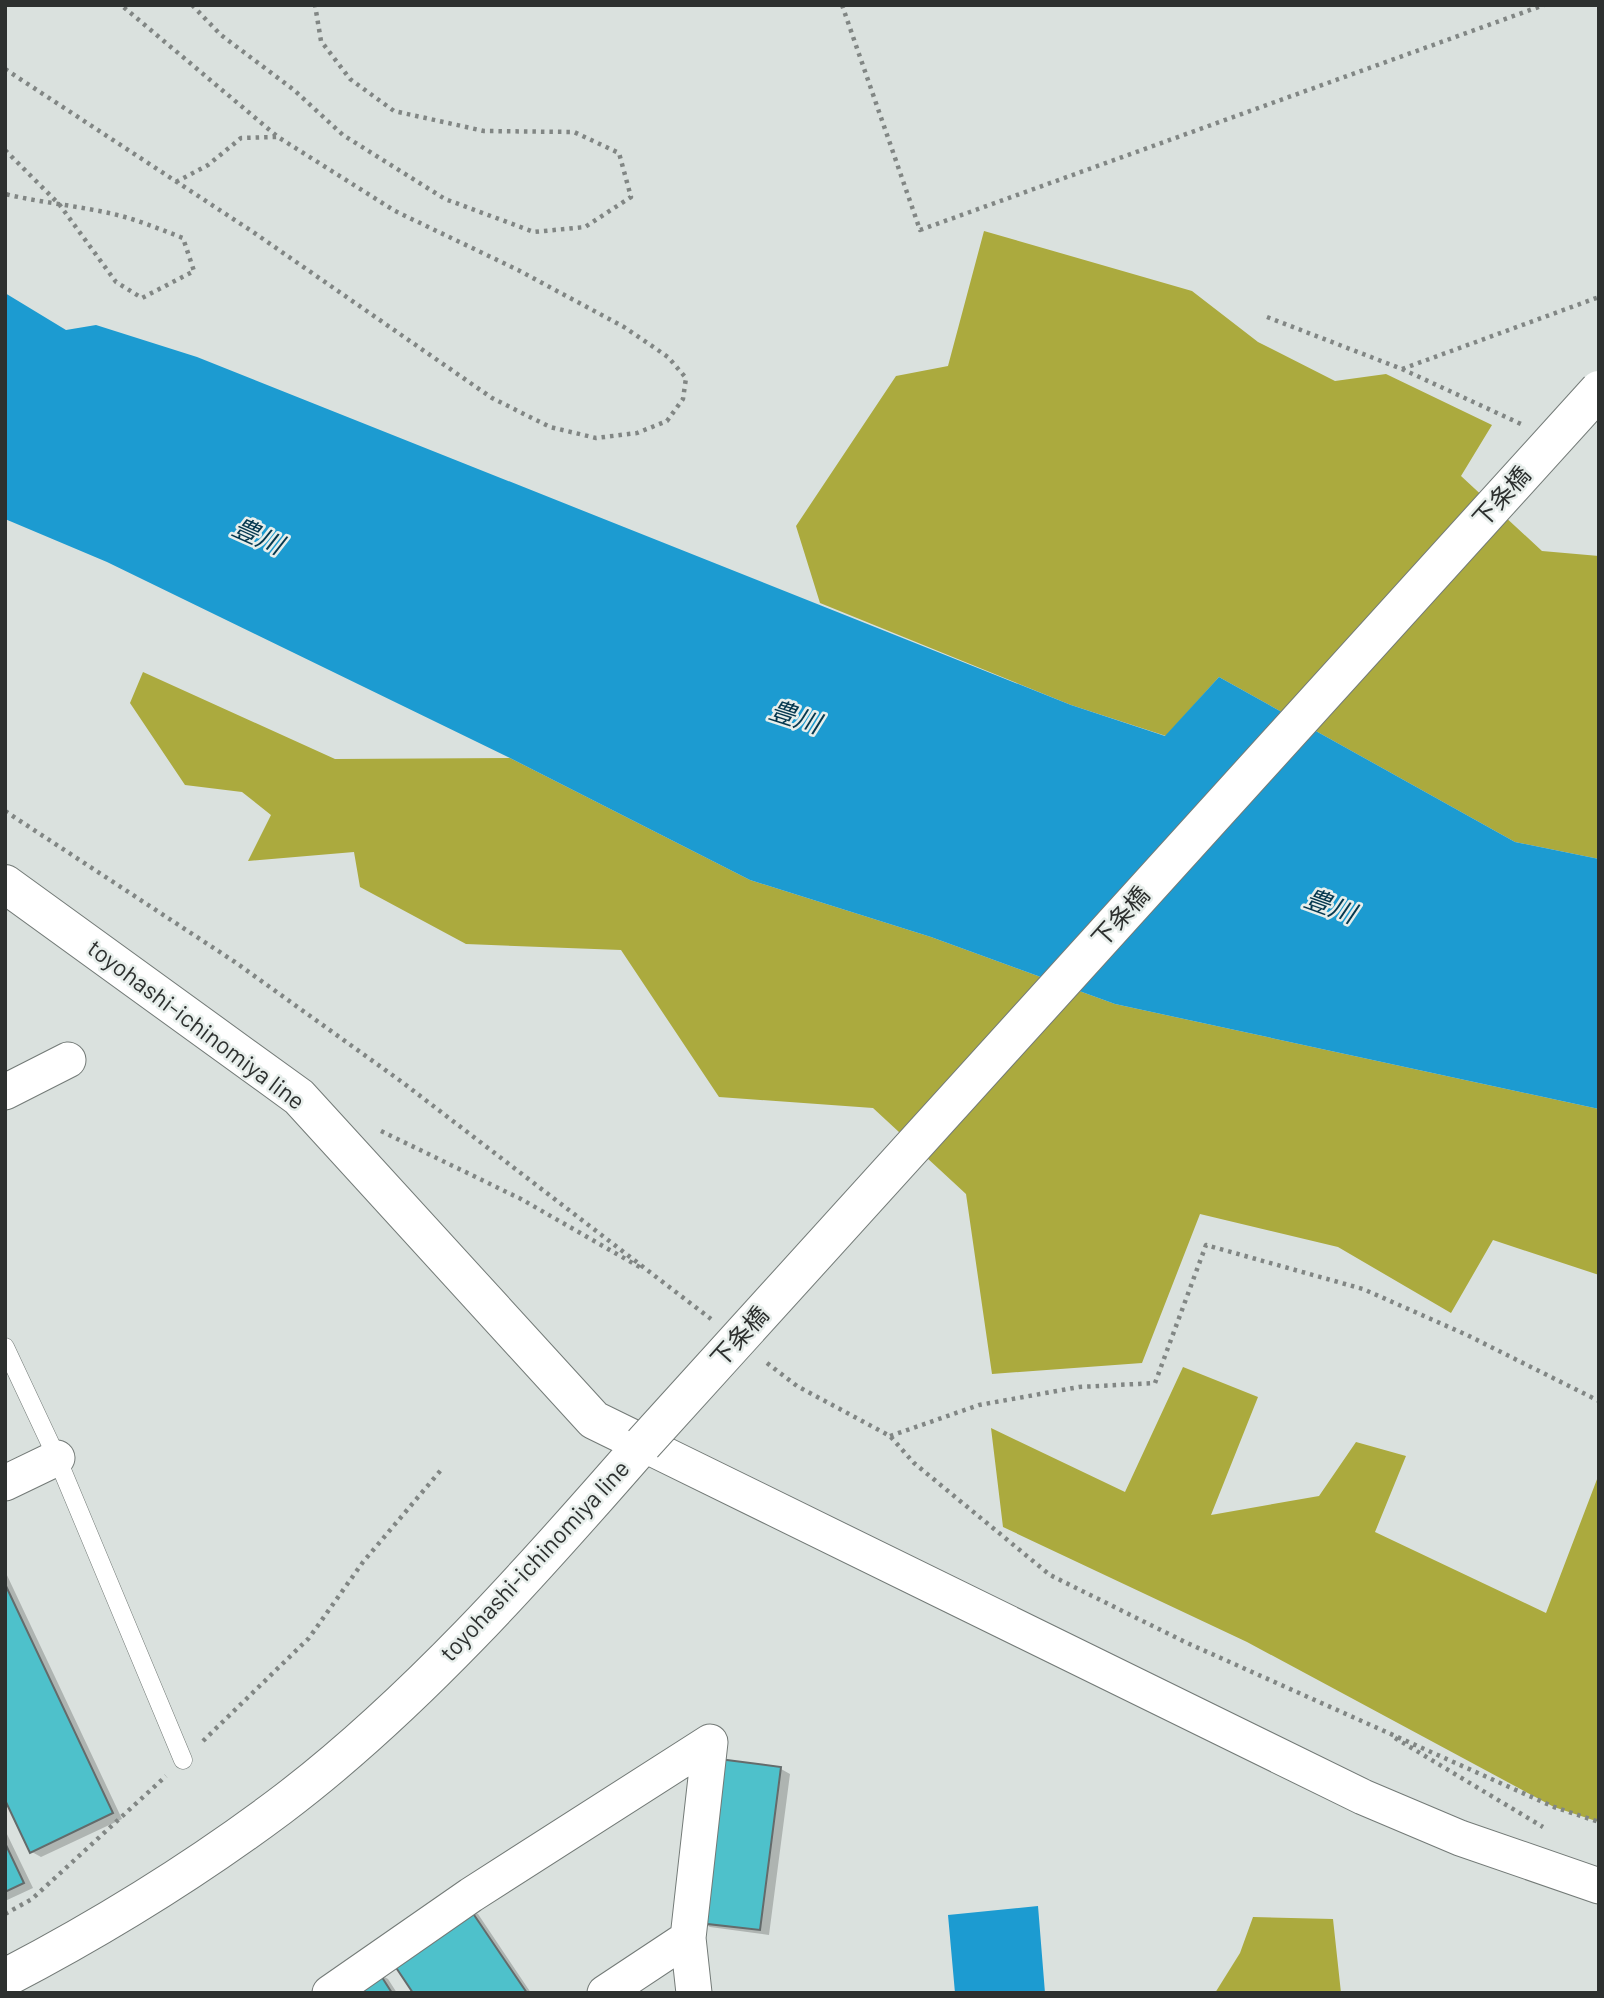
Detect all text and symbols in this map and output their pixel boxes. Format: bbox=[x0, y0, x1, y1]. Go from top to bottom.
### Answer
street label: 下条橋 bbox=[1466, 460, 1536, 532]
water label: 豊川 bbox=[229, 510, 291, 561]
water label: 豊川 bbox=[766, 693, 828, 739]
street label: 下条橋 bbox=[1085, 880, 1155, 952]
water label: 豊川 bbox=[1301, 881, 1363, 929]
street label: toyohashi-ichinomiya line bbox=[83, 933, 311, 1115]
street label: 下条橋 bbox=[704, 1300, 774, 1372]
street label: toyohashi-ichinomiya line bbox=[433, 1453, 635, 1667]

